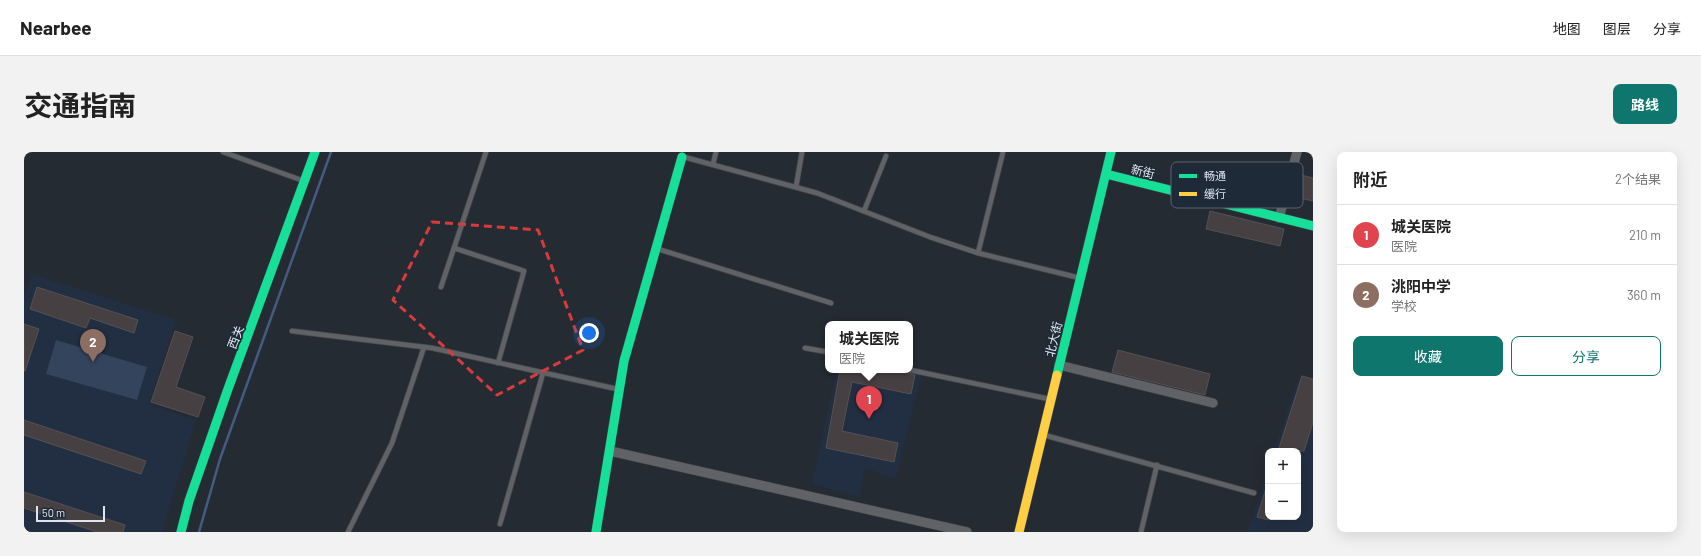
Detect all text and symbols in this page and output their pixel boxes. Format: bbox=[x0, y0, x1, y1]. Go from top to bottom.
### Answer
text: Nearbee bbox=[20, 16, 92, 39]
text: 地图 bbox=[1553, 20, 1581, 37]
text: 图层 bbox=[1603, 20, 1631, 37]
text: 分享 bbox=[1653, 20, 1681, 37]
button: 路线 bbox=[1613, 84, 1677, 124]
text: 交通指南 bbox=[24, 88, 136, 122]
street label: 新街 bbox=[1130, 161, 1156, 181]
legend bbox=[1171, 162, 1303, 208]
text: 畅通 bbox=[1204, 169, 1226, 182]
text: 附近 bbox=[1353, 169, 1387, 189]
text: 2个结果 bbox=[1615, 171, 1661, 187]
text: 缓行 bbox=[1204, 187, 1226, 200]
text: 城关医院 bbox=[1391, 217, 1451, 235]
text: 1 bbox=[1364, 227, 1368, 243]
text: 210 m bbox=[1629, 227, 1661, 243]
text: 医院 bbox=[1391, 238, 1417, 254]
text: 洮阳中学 bbox=[1391, 277, 1451, 295]
text: 2 bbox=[1362, 287, 1370, 303]
text: 360 m bbox=[1627, 287, 1661, 303]
text: 学校 bbox=[1391, 298, 1417, 314]
street label: 北大街 bbox=[1042, 320, 1064, 358]
popup bbox=[825, 321, 913, 373]
street label: 西关 bbox=[224, 323, 246, 351]
your location bbox=[579, 323, 599, 343]
pin: 2 bbox=[80, 329, 106, 362]
text: 城关医院 bbox=[839, 329, 899, 347]
button: 收藏 bbox=[1353, 336, 1503, 376]
button: 分享 bbox=[1511, 336, 1661, 376]
text: 医院 bbox=[839, 350, 865, 366]
pin: 1 bbox=[856, 386, 882, 419]
map controls bbox=[1265, 448, 1301, 520]
button: + bbox=[1265, 448, 1301, 484]
button: − bbox=[1265, 484, 1301, 520]
scale bar bbox=[36, 504, 105, 523]
text: 50 m bbox=[42, 506, 65, 519]

